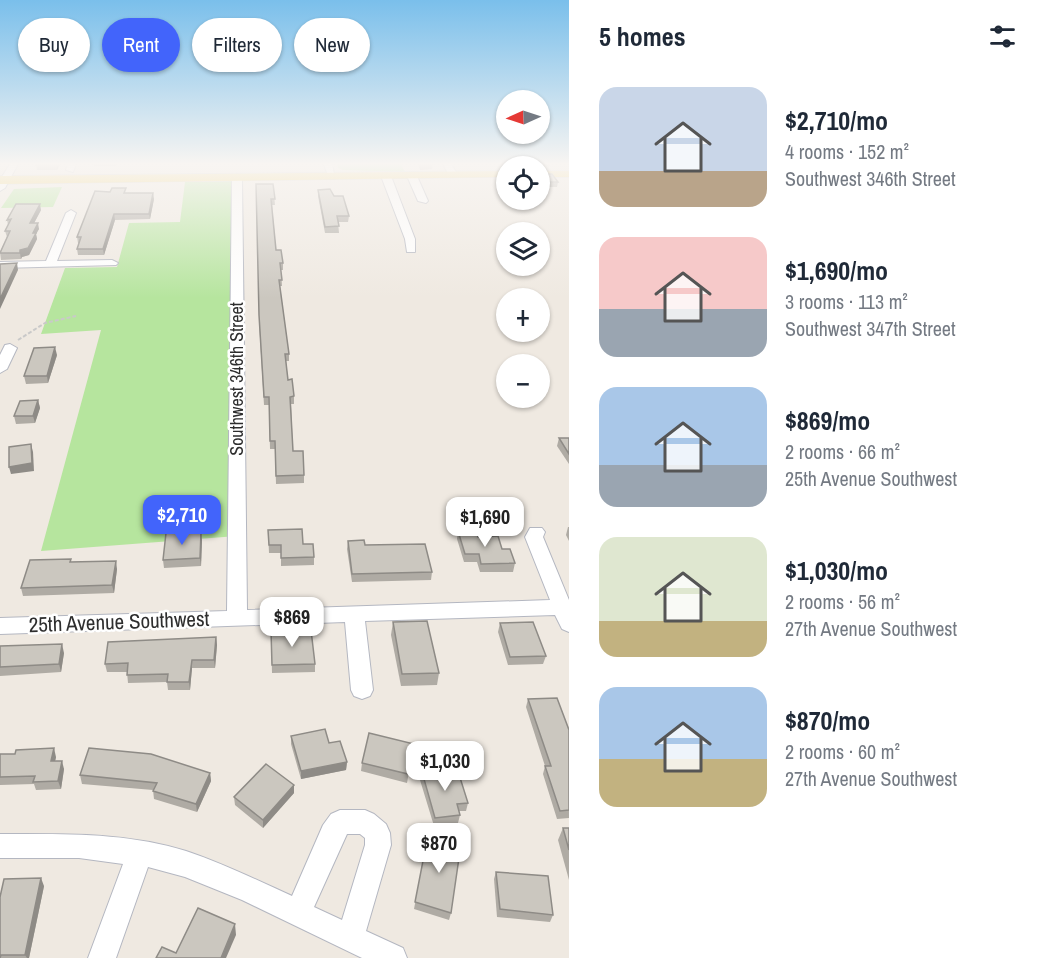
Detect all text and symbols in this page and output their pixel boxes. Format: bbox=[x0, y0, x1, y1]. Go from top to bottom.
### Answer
chip: Buy bbox=[18, 18, 90, 72]
chip: Rent bbox=[102, 18, 180, 72]
chip: Filters bbox=[192, 18, 282, 72]
chip: New bbox=[294, 18, 370, 72]
text: 5 homes bbox=[599, 19, 686, 54]
icon: filters bbox=[986, 20, 1019, 53]
north arrow bbox=[496, 90, 550, 144]
map controls bbox=[496, 90, 550, 408]
text: $2,710/mo bbox=[785, 103, 888, 138]
icon: home bbox=[647, 111, 719, 183]
text: 4 rooms · 152 m² bbox=[785, 138, 909, 165]
button: locate bbox=[496, 156, 550, 210]
text: Southwest 346th Street bbox=[785, 165, 956, 192]
button: layers bbox=[496, 222, 550, 276]
text: $1,690/mo bbox=[785, 253, 888, 288]
icon: home bbox=[647, 261, 719, 333]
button: + bbox=[496, 288, 550, 342]
text: 3 rooms · 113 m² bbox=[785, 288, 908, 315]
street label: Southwest 346th Street bbox=[224, 302, 249, 456]
text: Southwest 347th Street bbox=[785, 315, 956, 342]
button: − bbox=[496, 354, 550, 408]
text: $869/mo bbox=[785, 403, 870, 438]
icon: home bbox=[647, 411, 719, 483]
text: 2 rooms · 66 m² bbox=[785, 438, 900, 465]
text: 25th Avenue Southwest bbox=[785, 465, 957, 492]
pin: $2,710 bbox=[133, 495, 231, 546]
pin: $1,690 bbox=[436, 497, 534, 548]
text: $2,710 bbox=[157, 501, 207, 528]
text: $1,690 bbox=[460, 503, 510, 530]
text: $1,030/mo bbox=[785, 553, 888, 588]
icon: home bbox=[647, 561, 719, 633]
text: 2 rooms · 56 m² bbox=[785, 588, 900, 615]
pin: $869 bbox=[256, 597, 328, 648]
text: $869 bbox=[274, 603, 310, 630]
street label: 25th Avenue Southwest bbox=[28, 604, 210, 639]
text: 27th Avenue Southwest bbox=[785, 615, 957, 642]
text: $870/mo bbox=[785, 703, 870, 738]
icon: home bbox=[647, 711, 719, 783]
text: 2 rooms · 60 m² bbox=[785, 738, 900, 765]
pin: $1,030 bbox=[396, 741, 494, 792]
text: $1,030 bbox=[420, 747, 470, 774]
text: 27th Avenue Southwest bbox=[785, 765, 957, 792]
pin: $870 bbox=[403, 823, 475, 874]
text: $870 bbox=[421, 829, 457, 856]

